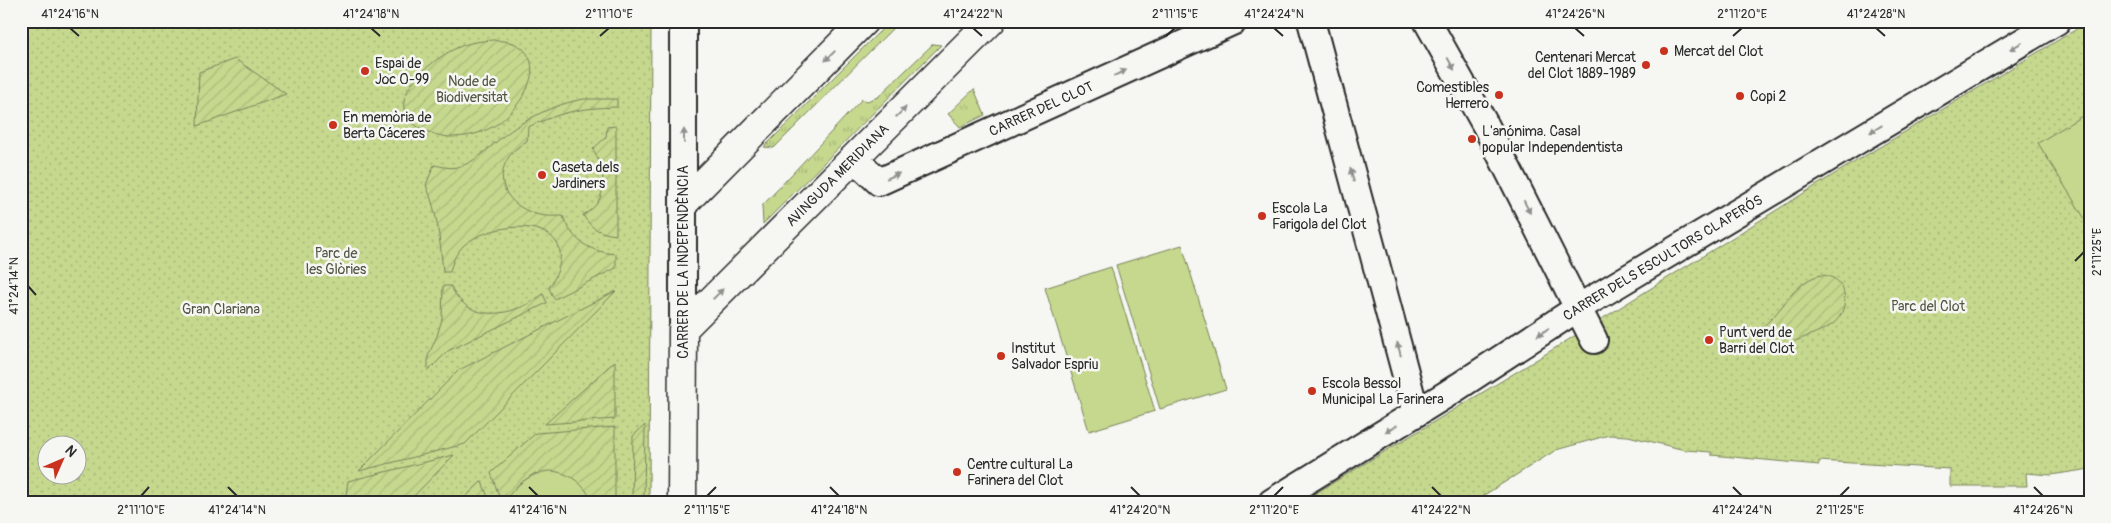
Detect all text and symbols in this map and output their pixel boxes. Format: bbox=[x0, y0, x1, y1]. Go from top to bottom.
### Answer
text: 41°24'16"N bbox=[41, 7, 99, 22]
text: 41°24'18"N bbox=[343, 7, 399, 22]
text: 2°11'10"E bbox=[585, 7, 633, 22]
text: 41°24'22"N bbox=[943, 7, 1003, 22]
text: 2°11'15"E bbox=[1152, 7, 1198, 22]
text: 41°24'24"N bbox=[1244, 7, 1304, 22]
text: 41°24'26"N bbox=[1545, 7, 1605, 22]
text: 2°11'20"E bbox=[1717, 7, 1767, 22]
text: 41°24'28"N bbox=[1847, 7, 1905, 22]
one-way arrow bbox=[2009, 42, 2022, 51]
place label: Mercat del Clot bbox=[1674, 43, 1764, 60]
marker: Mercat del Clot bbox=[1658, 45, 1670, 57]
place label: Centenari Mercat del Clot 1889-1989 bbox=[1528, 49, 1636, 82]
one-way arrow bbox=[824, 50, 836, 62]
place label: Espai de Joc 0-99 bbox=[375, 55, 429, 88]
one-way arrow bbox=[1446, 57, 1455, 70]
marker: Centenari Mercat del Clot 1889-1989 bbox=[1640, 59, 1652, 71]
marker: Espai de Joc 0-99 bbox=[359, 65, 371, 77]
one-way arrow bbox=[1113, 69, 1128, 78]
park label: Node de Biodiversitat bbox=[436, 73, 508, 106]
street label: CARRER DEL CLOT bbox=[986, 78, 1096, 140]
place label: Comestibles Herrero bbox=[1416, 79, 1490, 112]
place label: Copi 2 bbox=[1750, 88, 1786, 105]
marker: Comestibles Herrero bbox=[1493, 89, 1505, 101]
marker: Copi 2 bbox=[1734, 90, 1746, 102]
one-way arrow bbox=[895, 106, 907, 118]
place label: En memòria de Berta Cáceres bbox=[343, 109, 432, 142]
marker: En memòria de Berta Cáceres bbox=[327, 119, 339, 131]
street label: AVINGUDA MERIDIANA bbox=[783, 120, 892, 230]
place label: L'anónima. Casal popular Independentista bbox=[1482, 123, 1623, 156]
one-way arrow bbox=[1869, 125, 1882, 134]
one-way arrow bbox=[680, 128, 688, 144]
marker: L'anónima. Casal popular Independentista bbox=[1466, 133, 1478, 145]
place label: Caseta dels Jardiners bbox=[552, 159, 620, 192]
street label: CARRER DE LA INDEPENDÈNCIA bbox=[674, 165, 692, 359]
one-way arrow bbox=[1348, 168, 1356, 183]
marker: Caseta dels Jardiners bbox=[536, 169, 548, 181]
one-way arrow bbox=[886, 172, 900, 180]
street label: CARRER DELS ESCULTORS CLAPERÓS bbox=[1560, 191, 1766, 325]
place label: Escola La Farigola del Clot bbox=[1272, 200, 1367, 233]
one-way arrow bbox=[1523, 200, 1531, 214]
marker: Escola La Farigola del Clot bbox=[1256, 210, 1268, 222]
text: 2°11'25"E bbox=[2090, 228, 2105, 276]
park label: Parc de les Glòries bbox=[306, 245, 367, 278]
text: 41°24'14"N bbox=[7, 257, 22, 315]
one-way arrow bbox=[711, 288, 723, 300]
park label: Parc del Clot bbox=[1891, 298, 1965, 315]
park label: Gran Clariana bbox=[182, 301, 260, 318]
place label: Punt verd de Barri del Clot bbox=[1719, 324, 1795, 357]
one-way arrow bbox=[1536, 327, 1549, 337]
marker: Punt verd de Barri del Clot bbox=[1703, 334, 1715, 346]
place label: Institut Salvador Espriu bbox=[1011, 340, 1099, 373]
one-way arrow bbox=[1395, 342, 1403, 357]
marker: Institut Salvador Espriu bbox=[995, 350, 1007, 362]
place label: Escola Bessol Municipal La Farinera bbox=[1322, 375, 1444, 408]
marker: Escola Bessol Municipal La Farinera bbox=[1306, 385, 1318, 397]
one-way arrow bbox=[1384, 424, 1397, 433]
north arrow bbox=[38, 436, 88, 486]
text: N bbox=[61, 442, 80, 461]
place label: Centre cultural La Farinera del Clot bbox=[967, 456, 1073, 489]
marker: Centre cultural La Farinera del Clot bbox=[951, 466, 963, 478]
text: 2°11'10"E bbox=[117, 503, 165, 518]
text: 41°24'14"N bbox=[208, 503, 266, 518]
text: 41°24'16"N bbox=[509, 503, 567, 518]
text: 2°11'15"E bbox=[684, 503, 730, 518]
text: 41°24'18"N bbox=[811, 503, 867, 518]
text: 41°24'20"N bbox=[1110, 503, 1170, 518]
text: 2°11'20"E bbox=[1249, 503, 1299, 518]
text: 41°24'22"N bbox=[1411, 503, 1471, 518]
text: 41°24'24"N bbox=[1712, 503, 1772, 518]
text: 2°11'25"E bbox=[1816, 503, 1864, 518]
text: 41°24'26"N bbox=[2013, 503, 2073, 518]

